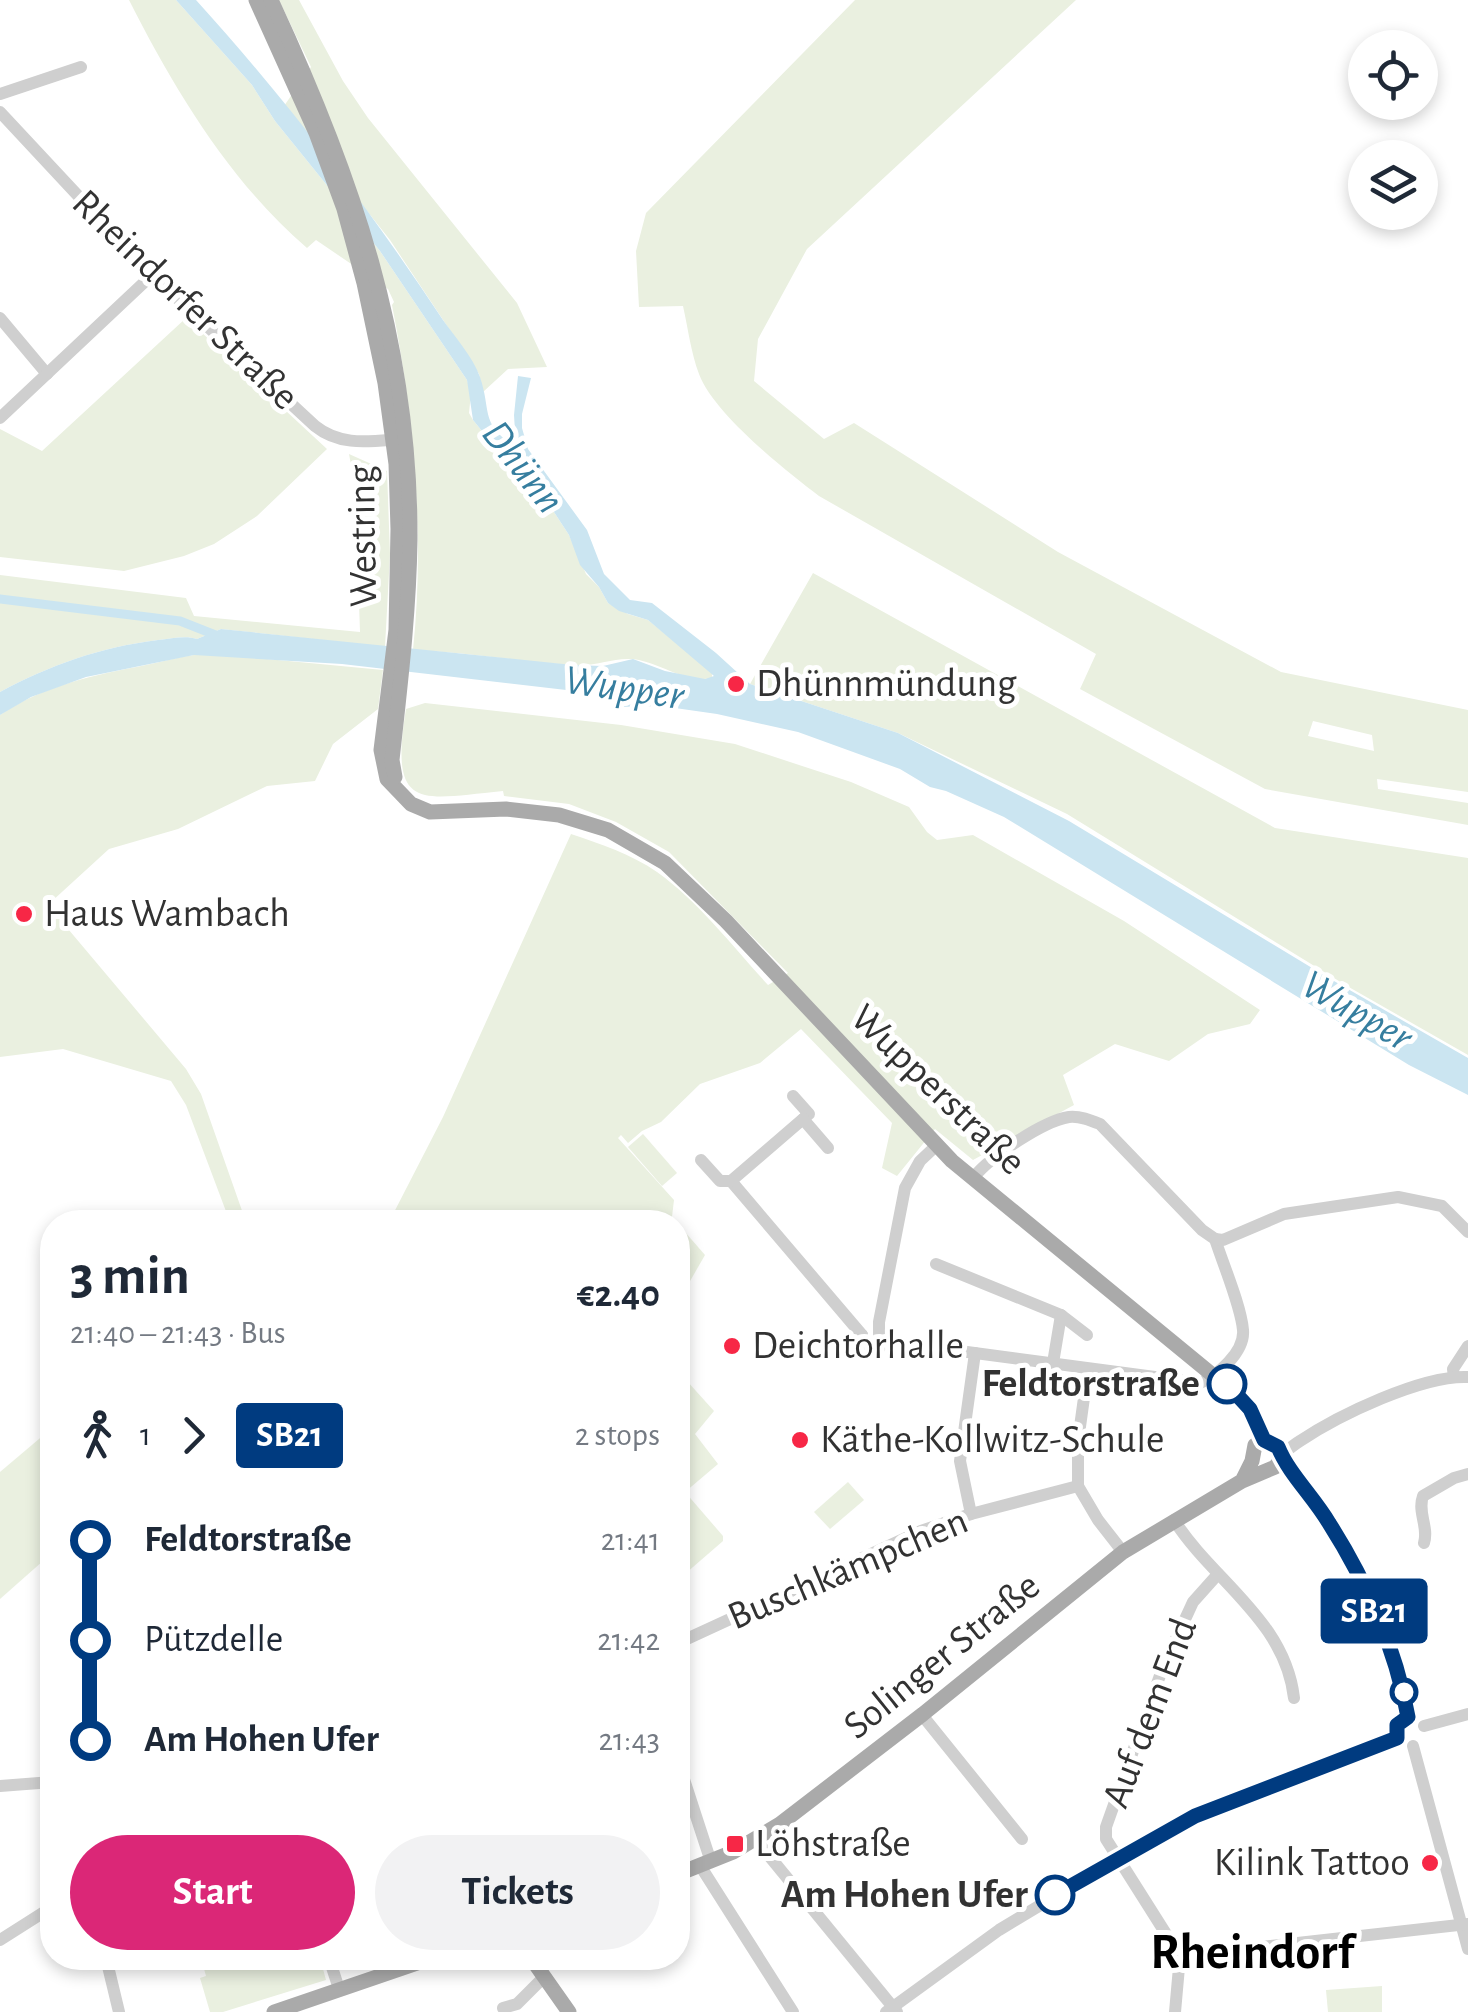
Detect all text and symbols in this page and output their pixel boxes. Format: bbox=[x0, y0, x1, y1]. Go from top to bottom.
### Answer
map controls bbox=[1348, 30, 1438, 230]
button: locate bbox=[1348, 30, 1438, 120]
button: layers bbox=[1348, 140, 1438, 230]
street label: Rheindorfer Straße bbox=[64, 183, 306, 417]
water label: Dhünn bbox=[474, 413, 572, 521]
street label: Westring bbox=[342, 464, 384, 608]
water label: Wupper bbox=[562, 659, 687, 718]
place label: Dhünnmündung bbox=[756, 664, 1017, 704]
marker: Dhünnmündung bbox=[725, 673, 747, 695]
place label: Haus Wambach bbox=[44, 894, 290, 934]
marker: Haus Wambach bbox=[13, 903, 35, 925]
water label: Wupper bbox=[1294, 963, 1420, 1061]
street label: Wupperstraße bbox=[843, 997, 1033, 1183]
text: 3 min bbox=[70, 1249, 190, 1304]
text: €2.40 bbox=[577, 1276, 660, 1314]
text: 21:40 – 21:43 · Bus bbox=[70, 1317, 286, 1349]
place label: Deichtorhalle bbox=[752, 1326, 964, 1366]
marker: Deichtorhalle bbox=[721, 1335, 743, 1357]
place label: Feldtorstraße bbox=[981, 1364, 1200, 1404]
marker: Feldtorstraße bbox=[1208, 1365, 1246, 1403]
icon: walk bbox=[70, 1408, 125, 1463]
icon: forward bbox=[166, 1408, 221, 1463]
text: SB21 bbox=[256, 1418, 323, 1453]
text: 1 bbox=[140, 1419, 151, 1451]
text: 2 stops bbox=[575, 1419, 660, 1451]
place label: Käthe-Kollwitz-Schule bbox=[820, 1420, 1165, 1460]
marker: Käthe-Kollwitz-Schule bbox=[789, 1429, 811, 1451]
street label: Buschkämpchen bbox=[722, 1501, 974, 1637]
text: Feldtorstraße bbox=[144, 1521, 352, 1559]
text: 21:41 bbox=[601, 1524, 660, 1556]
street label: Solinger Straße bbox=[837, 1565, 1047, 1747]
line badge: SB21 bbox=[1304, 1578, 1444, 1644]
text: SB21 bbox=[1341, 1594, 1407, 1629]
street label: Auf dem End bbox=[1096, 1613, 1204, 1813]
text: Pützdelle bbox=[144, 1621, 283, 1659]
text: 21:42 bbox=[597, 1624, 660, 1656]
unlabelled marker bbox=[1391, 1679, 1417, 1705]
text: Am Hohen Ufer bbox=[144, 1721, 379, 1759]
text: 21:43 bbox=[599, 1724, 660, 1756]
place label: Löhstraße bbox=[755, 1824, 911, 1864]
marker: Löhstraße bbox=[724, 1833, 746, 1855]
button: Start bbox=[70, 1835, 355, 1950]
button: Tickets bbox=[375, 1835, 660, 1950]
place label: Kilink Tattoo bbox=[1214, 1843, 1410, 1883]
marker: Kilink Tattoo bbox=[1419, 1852, 1441, 1874]
place label: Am Hohen Ufer bbox=[781, 1875, 1028, 1915]
marker: Am Hohen Ufer bbox=[1036, 1876, 1074, 1914]
district label: Rheindorf bbox=[1150, 1928, 1357, 1978]

